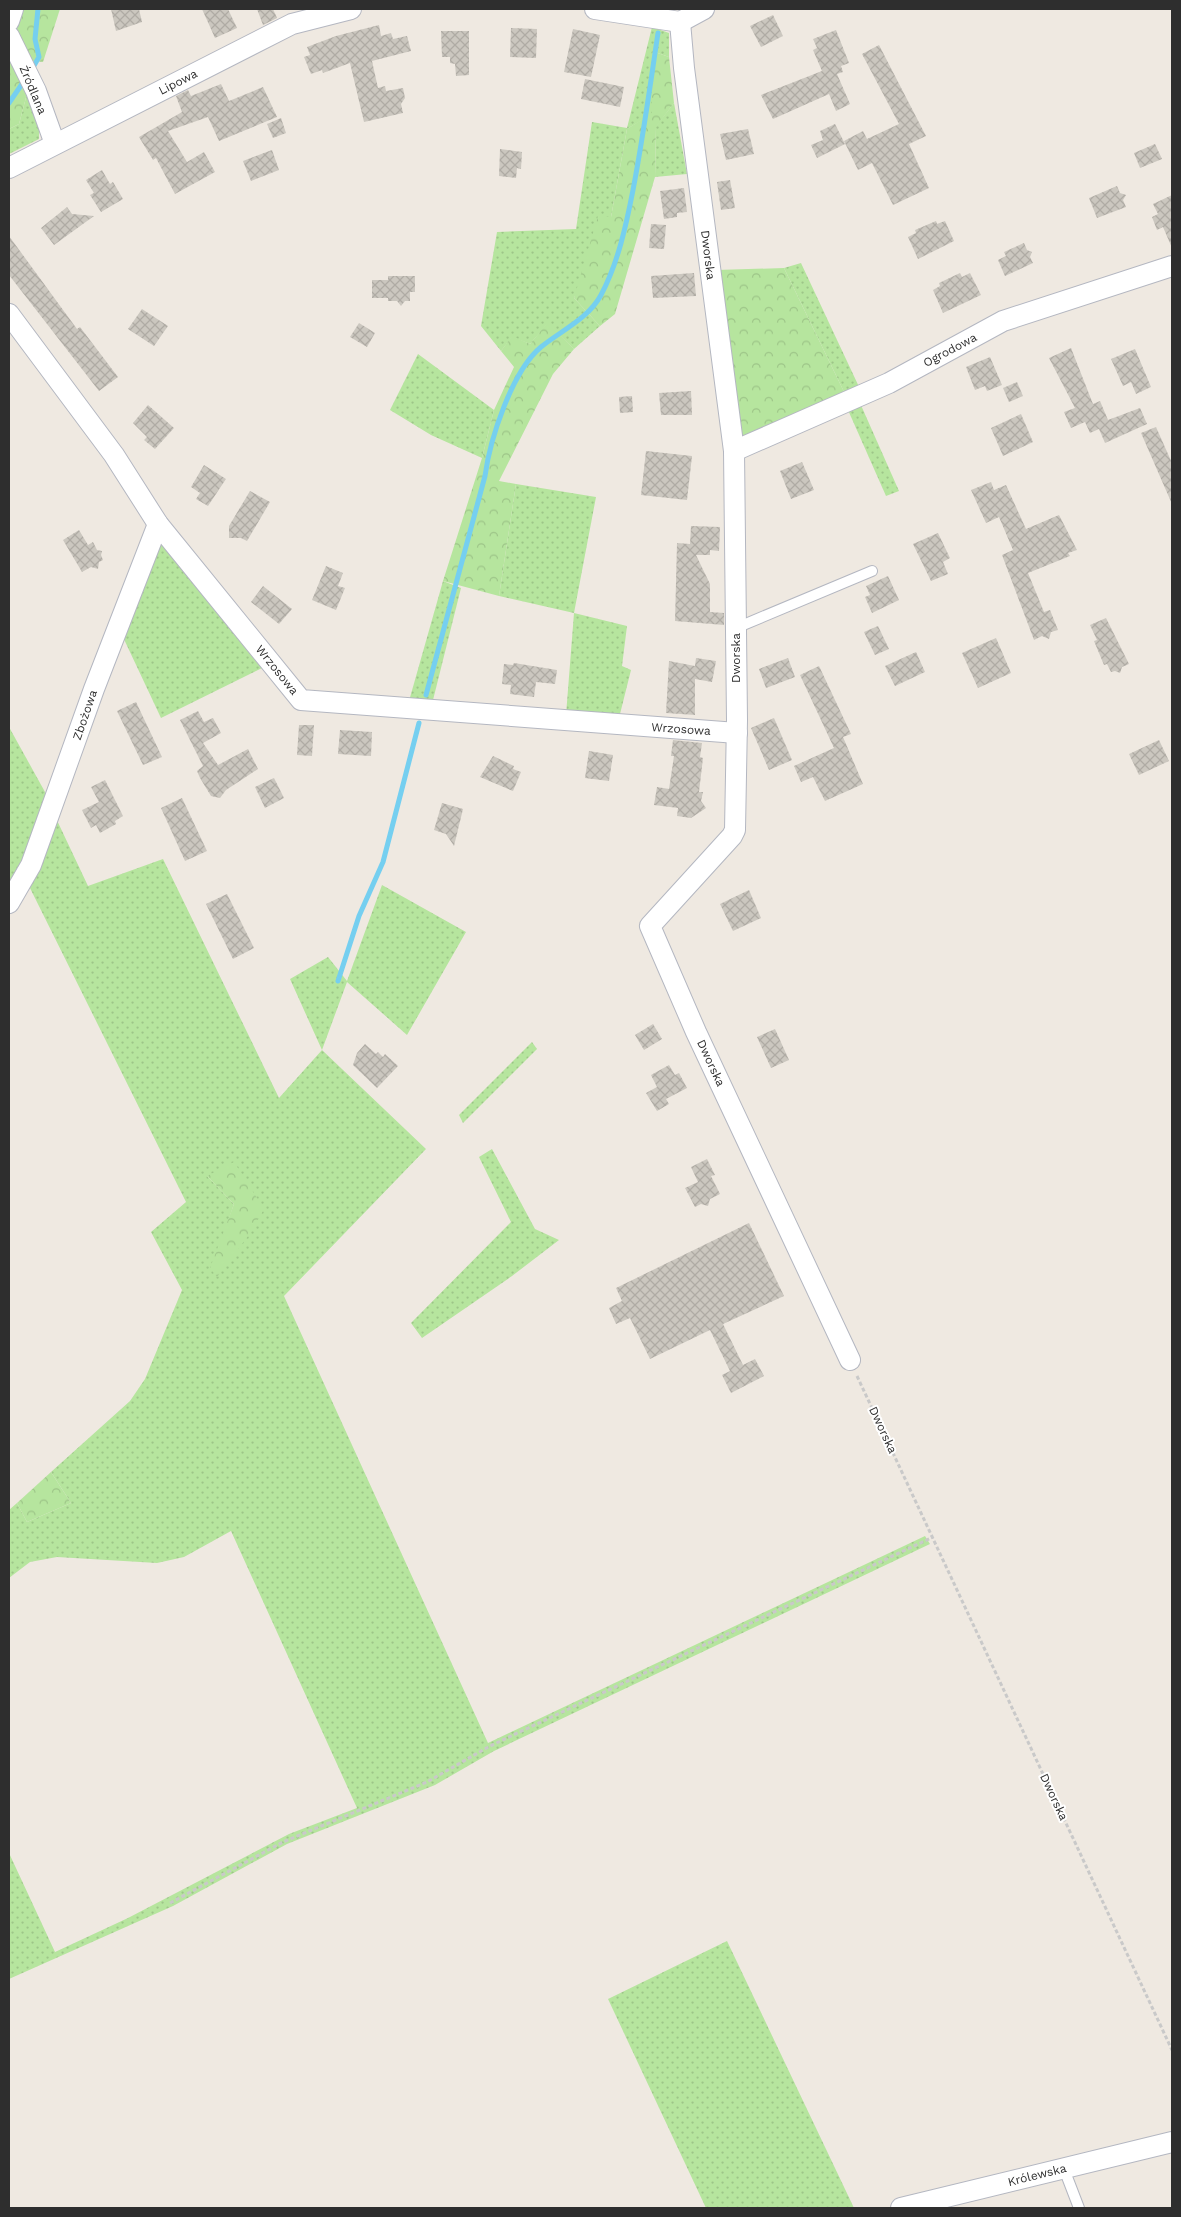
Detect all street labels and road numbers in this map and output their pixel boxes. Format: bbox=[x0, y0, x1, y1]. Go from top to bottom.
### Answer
street label: Źródlana bbox=[16, 64, 50, 117]
street label: Lipowa bbox=[156, 66, 200, 98]
street label: Dworska bbox=[698, 229, 718, 281]
street label: Ogrodowa bbox=[921, 330, 979, 370]
street label: Dworska bbox=[729, 633, 743, 683]
street label: Wrzosowa bbox=[253, 642, 301, 698]
street label: Zbożowa bbox=[70, 688, 100, 742]
street label: Wrzosowa bbox=[651, 720, 711, 738]
street label: Dworska bbox=[694, 1037, 728, 1089]
street label: Dworska bbox=[866, 1404, 900, 1456]
street label: Dworska bbox=[1037, 1771, 1071, 1823]
street label: Królewska bbox=[1006, 2161, 1068, 2189]

